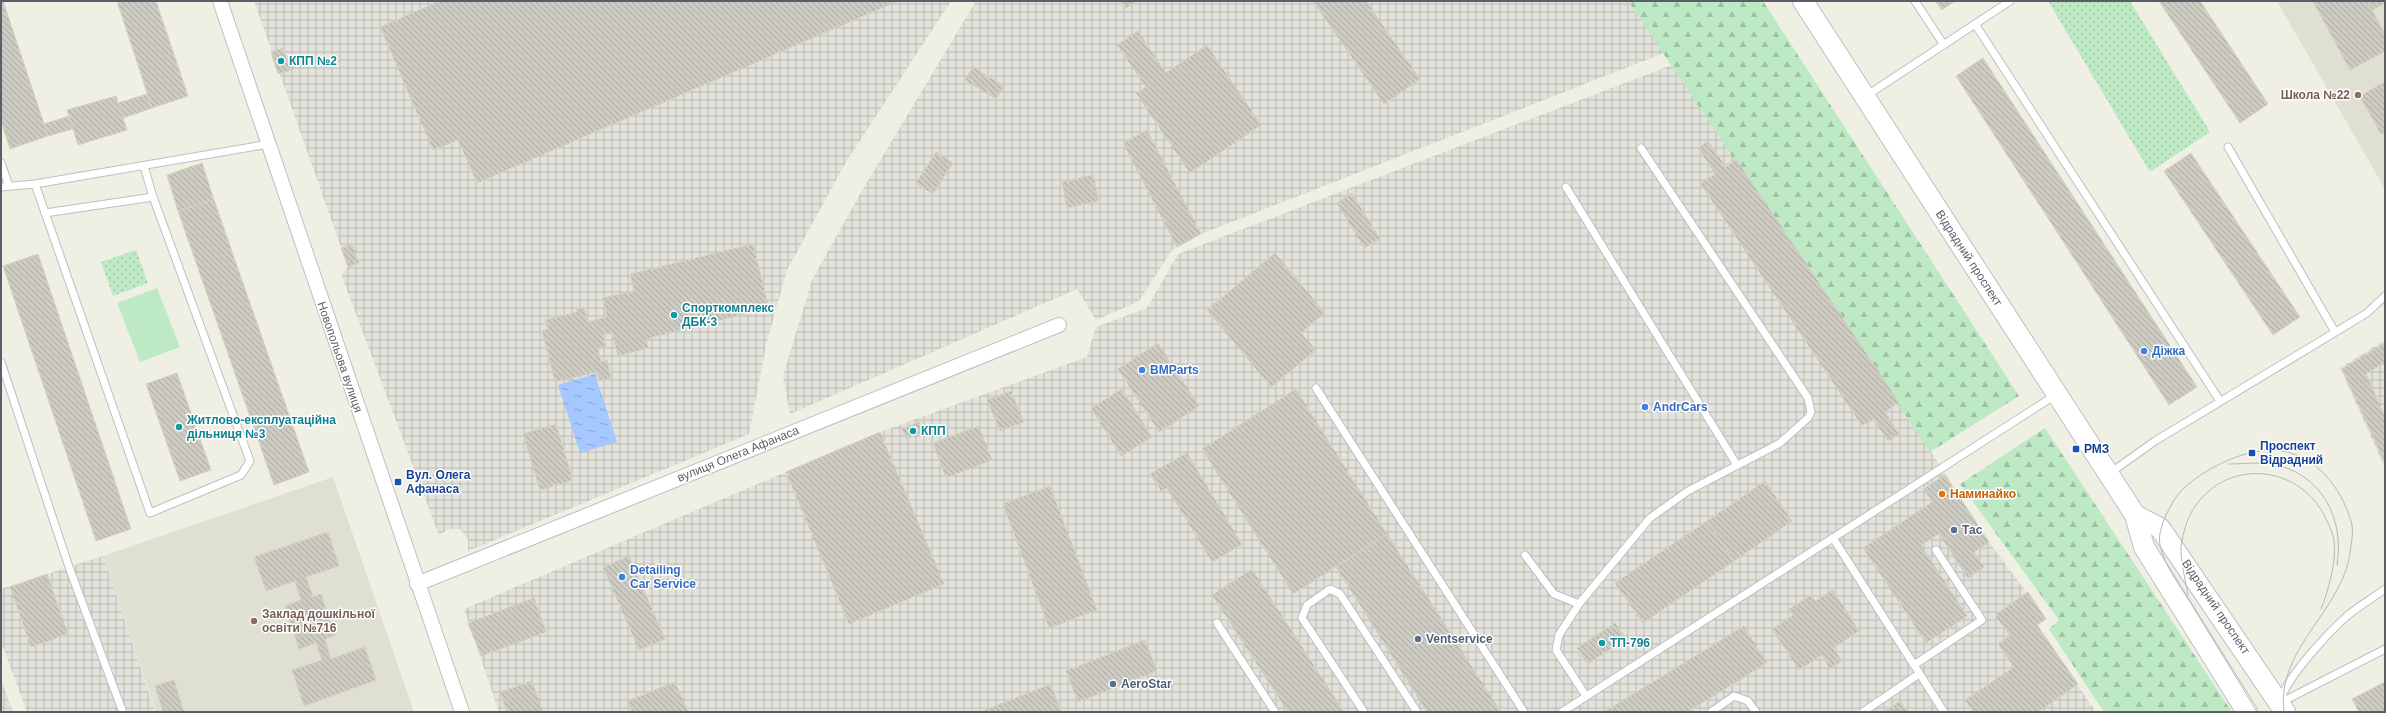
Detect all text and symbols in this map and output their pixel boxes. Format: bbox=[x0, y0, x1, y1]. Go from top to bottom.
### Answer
place label: КПП №2 bbox=[289, 54, 337, 68]
marker: КПП №2 bbox=[276, 56, 286, 66]
place label: Школа №22 bbox=[2281, 88, 2350, 102]
marker: Школа №22 bbox=[2353, 90, 2363, 100]
street label: Відрадний проспект bbox=[1933, 208, 2005, 309]
street label: Новопольова вулиця bbox=[314, 300, 366, 414]
place label: Спорткомплекс ДБК-3 bbox=[682, 301, 774, 329]
marker: Спорткомплекс ДБК-3 bbox=[669, 310, 679, 320]
place label: Діжка bbox=[2152, 344, 2185, 358]
marker: Діжка bbox=[2139, 346, 2149, 356]
place label: BMParts bbox=[1150, 363, 1199, 377]
marker: BMParts bbox=[1137, 365, 1147, 375]
place label: AndrCars bbox=[1653, 400, 1708, 414]
marker: AndrCars bbox=[1640, 402, 1650, 412]
place label: Житлово-експлуатаційна дільниця №3 bbox=[186, 413, 336, 441]
marker: Житлово-експлуатаційна дільниця №3 bbox=[174, 422, 184, 432]
street label: вулиця Олега Афанаса bbox=[675, 423, 801, 485]
place label: КПП bbox=[921, 424, 946, 438]
marker: КПП bbox=[908, 426, 918, 436]
place label: Проспект Відрадний bbox=[2260, 439, 2323, 467]
place label: РМЗ bbox=[2084, 442, 2109, 456]
marker: РМЗ bbox=[2071, 444, 2081, 454]
marker: Проспект Відрадний bbox=[2247, 448, 2257, 458]
place label: Вул. Олега Афанаса bbox=[406, 468, 471, 496]
marker: Вул. Олега Афанаса bbox=[393, 477, 403, 487]
place label: Наминайко bbox=[1950, 487, 2016, 501]
marker: Наминайко bbox=[1937, 489, 1947, 499]
place label: Тас bbox=[1962, 523, 1983, 537]
marker: Тас bbox=[1949, 525, 1959, 535]
street label: Відрадний проспект bbox=[2179, 557, 2253, 657]
place label: Detailing Car Service bbox=[630, 563, 696, 591]
marker: Detailing Car Service bbox=[617, 572, 627, 582]
place label: Заклад дошкільної освіти №716 bbox=[262, 607, 375, 635]
marker: Заклад дошкільної освіти №716 bbox=[249, 616, 259, 626]
place label: Ventservice bbox=[1426, 632, 1493, 646]
marker: Ventservice bbox=[1413, 634, 1423, 644]
place label: ТП-796 bbox=[1610, 636, 1650, 650]
marker: ТП-796 bbox=[1597, 638, 1607, 648]
place label: AeroStar bbox=[1121, 677, 1172, 691]
marker: AeroStar bbox=[1108, 679, 1118, 689]

